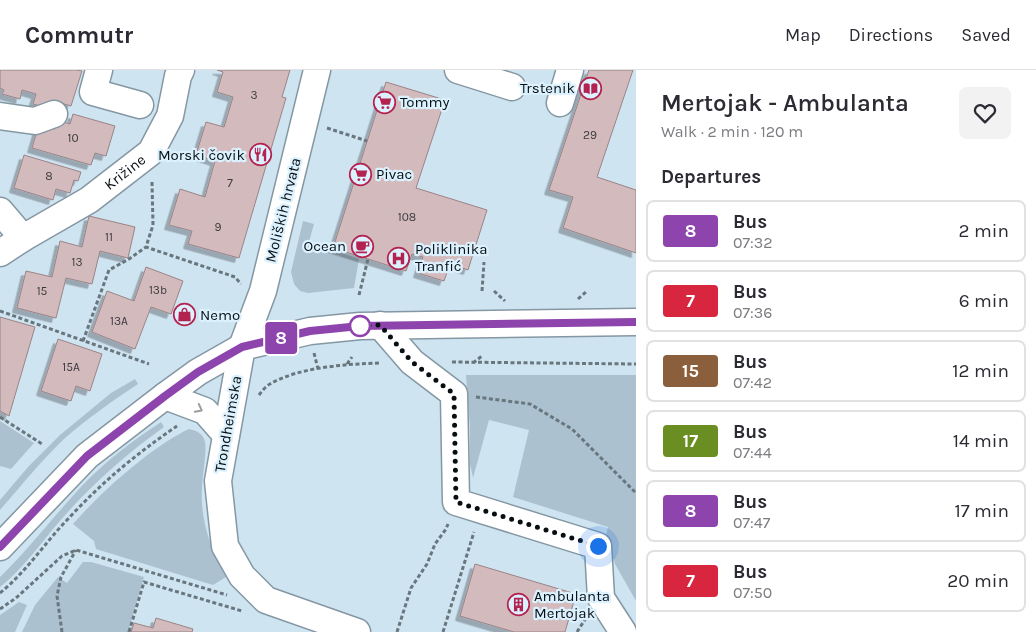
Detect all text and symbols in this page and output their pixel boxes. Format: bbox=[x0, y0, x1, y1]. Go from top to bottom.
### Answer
text: Commutr bbox=[25, 21, 133, 49]
text: Map bbox=[785, 24, 821, 46]
text: Directions bbox=[849, 24, 933, 46]
text: Saved bbox=[961, 24, 1011, 46]
library icon: Trstenik bbox=[579, 76, 603, 100]
place label: Trstenik bbox=[520, 79, 575, 97]
button: heart bbox=[959, 87, 1011, 139]
house number: 3 bbox=[250, 88, 258, 102]
text: Mertojak - Ambulanta bbox=[661, 89, 909, 117]
supermarket icon: Tommy bbox=[372, 90, 396, 114]
place label: Tommy bbox=[400, 93, 450, 111]
text: Walk · 2 min · 120 m bbox=[661, 122, 803, 141]
house number: 29 bbox=[583, 128, 597, 142]
house number: 10 bbox=[67, 131, 79, 145]
restaurant icon: Morski čovik bbox=[249, 143, 273, 167]
place label: Morski čovik bbox=[158, 146, 245, 164]
street label: Križine bbox=[101, 151, 149, 194]
street label: Moliških hrvata bbox=[261, 156, 305, 264]
supermarket icon: Pivac bbox=[348, 162, 372, 186]
place label: Pivac bbox=[376, 165, 412, 183]
text: Departures bbox=[661, 166, 761, 188]
house number: 8 bbox=[45, 169, 53, 183]
house number: 7 bbox=[227, 176, 233, 190]
house number: 108 bbox=[398, 210, 416, 224]
text: Bus bbox=[733, 211, 767, 233]
house number: 9 bbox=[215, 220, 222, 234]
text: 8 bbox=[685, 220, 696, 242]
text: 2 min bbox=[959, 220, 1009, 242]
house number: 11 bbox=[105, 230, 113, 244]
text: 07:32 bbox=[733, 233, 772, 252]
cafe icon: Ocean bbox=[350, 234, 374, 258]
place label: Ocean bbox=[304, 237, 346, 255]
place label: Poliklinika Tranfić bbox=[415, 240, 488, 275]
hospital icon: Poliklinika Tranfić bbox=[387, 246, 411, 270]
house number: 13 bbox=[71, 255, 83, 269]
text: Bus bbox=[733, 281, 767, 303]
house number: 13b bbox=[149, 283, 167, 297]
house number: 15 bbox=[37, 284, 48, 298]
text: 7 bbox=[686, 290, 695, 312]
text: 6 min bbox=[959, 290, 1009, 312]
shop icon: Nemo bbox=[172, 303, 196, 327]
text: 07:36 bbox=[733, 303, 772, 322]
place label: Nemo bbox=[200, 306, 240, 324]
house number: 13A bbox=[110, 314, 128, 328]
unlabelled marker bbox=[349, 315, 371, 337]
line badge: 8 bbox=[265, 322, 297, 354]
text: 8 bbox=[275, 327, 287, 349]
text: Bus bbox=[733, 351, 767, 373]
house number: 15A bbox=[62, 360, 80, 374]
text: 15 bbox=[682, 360, 699, 382]
text: 12 min bbox=[952, 360, 1009, 382]
text: 07:42 bbox=[733, 373, 772, 392]
street label: Trondheimska bbox=[211, 374, 245, 474]
one-way arrow bbox=[194, 403, 203, 413]
text: Bus bbox=[733, 421, 767, 443]
text: 17 bbox=[683, 430, 698, 452]
text: 14 min bbox=[953, 430, 1009, 452]
text: 07:44 bbox=[733, 443, 772, 462]
text: Bus bbox=[733, 491, 767, 513]
text: 8 bbox=[685, 500, 696, 522]
text: 17 min bbox=[954, 500, 1009, 522]
text: 07:47 bbox=[733, 513, 770, 532]
your location bbox=[586, 534, 611, 559]
text: Bus bbox=[733, 561, 767, 583]
text: 7 bbox=[686, 570, 695, 592]
text: 20 min bbox=[947, 570, 1009, 592]
text: 07:50 bbox=[733, 583, 772, 602]
place label: Ambulanta Mertojak bbox=[534, 587, 610, 622]
building icon: Ambulanta Mertojak bbox=[506, 593, 530, 617]

